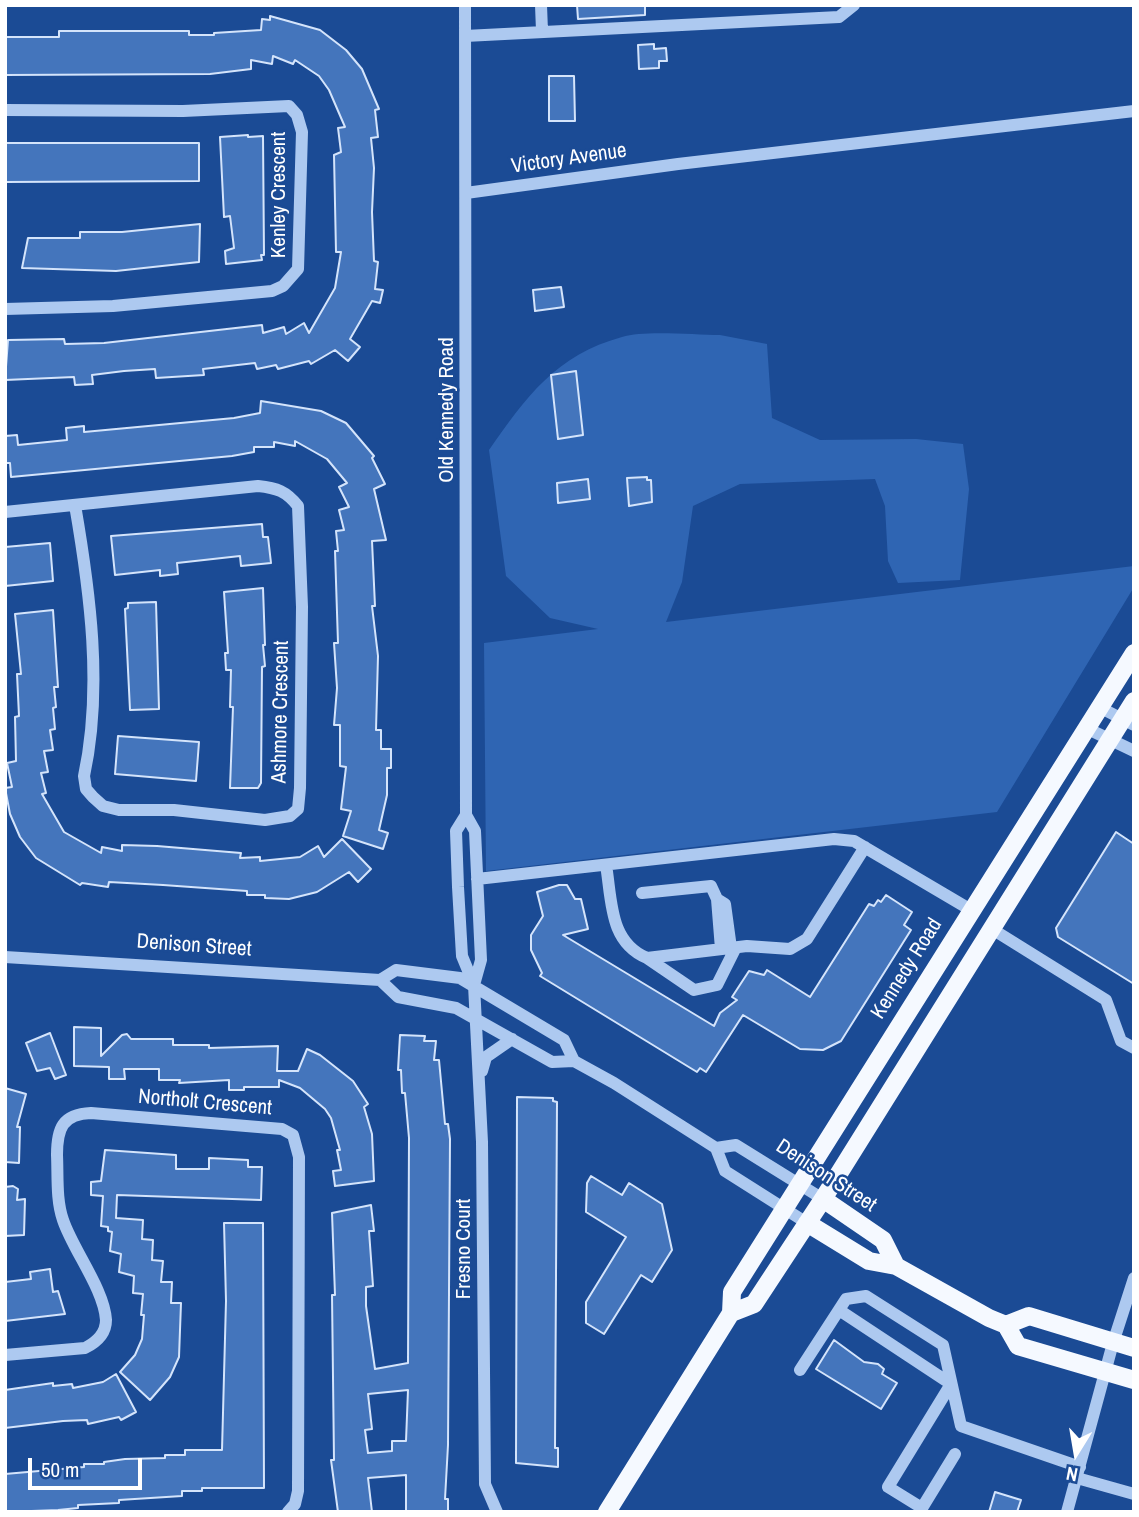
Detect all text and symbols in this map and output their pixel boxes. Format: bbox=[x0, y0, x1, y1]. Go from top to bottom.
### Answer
street label: Kenley Crescent bbox=[266, 132, 292, 258]
street label: Victory Avenue bbox=[510, 138, 628, 180]
street label: Old Kennedy Road bbox=[434, 337, 460, 483]
street label: Ashmore Crescent bbox=[267, 640, 295, 784]
street label: Kennedy Road bbox=[866, 914, 948, 1024]
street label: Denison Street bbox=[136, 929, 252, 963]
street label: Northolt Crescent bbox=[137, 1085, 273, 1121]
street label: Denison Street bbox=[771, 1134, 881, 1218]
street label: Fresno Court bbox=[451, 1199, 477, 1299]
north arrow bbox=[1041, 1419, 1111, 1489]
scale bar bbox=[32, 1444, 145, 1488]
text: 50 m bbox=[41, 1455, 79, 1484]
text: N bbox=[1064, 1461, 1080, 1488]

